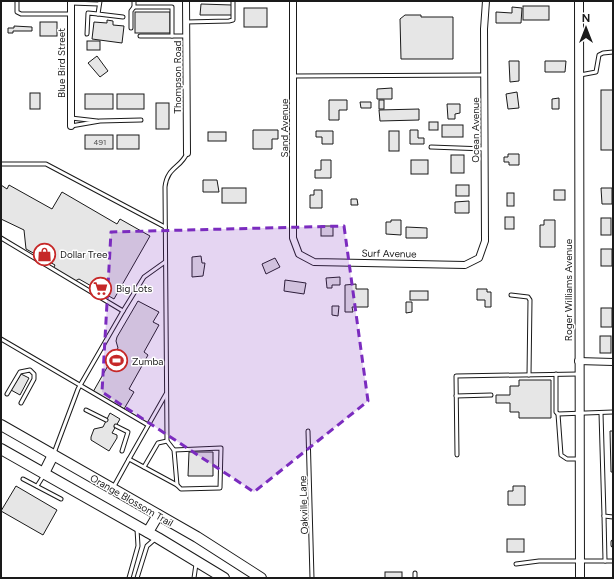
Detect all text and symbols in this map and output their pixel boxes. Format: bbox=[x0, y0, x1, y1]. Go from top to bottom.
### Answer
north arrow bbox=[566, 8, 606, 48]
text: N bbox=[582, 12, 590, 25]
street label: Blue Bird Street bbox=[55, 28, 68, 98]
street label: Thompson Road bbox=[171, 40, 184, 113]
street label: Ocean Avenue bbox=[469, 97, 482, 163]
street label: Sand Avenue bbox=[278, 98, 291, 157]
house number: 491 bbox=[94, 137, 106, 147]
street label: Roger Williams Avenue bbox=[562, 238, 575, 341]
shop icon: Dollar Tree bbox=[32, 241, 58, 267]
street label: Surf Avenue bbox=[361, 247, 417, 260]
place label: Dollar Tree bbox=[60, 248, 108, 261]
supermarket icon: Big Lots bbox=[88, 275, 114, 301]
place label: Big Lots bbox=[116, 282, 153, 295]
sports icon: Zumba bbox=[103, 348, 129, 374]
place label: Zumba bbox=[132, 355, 163, 368]
street label: Orange Blossom Trail bbox=[88, 471, 176, 530]
street label: Oakville Lane bbox=[296, 475, 311, 535]

